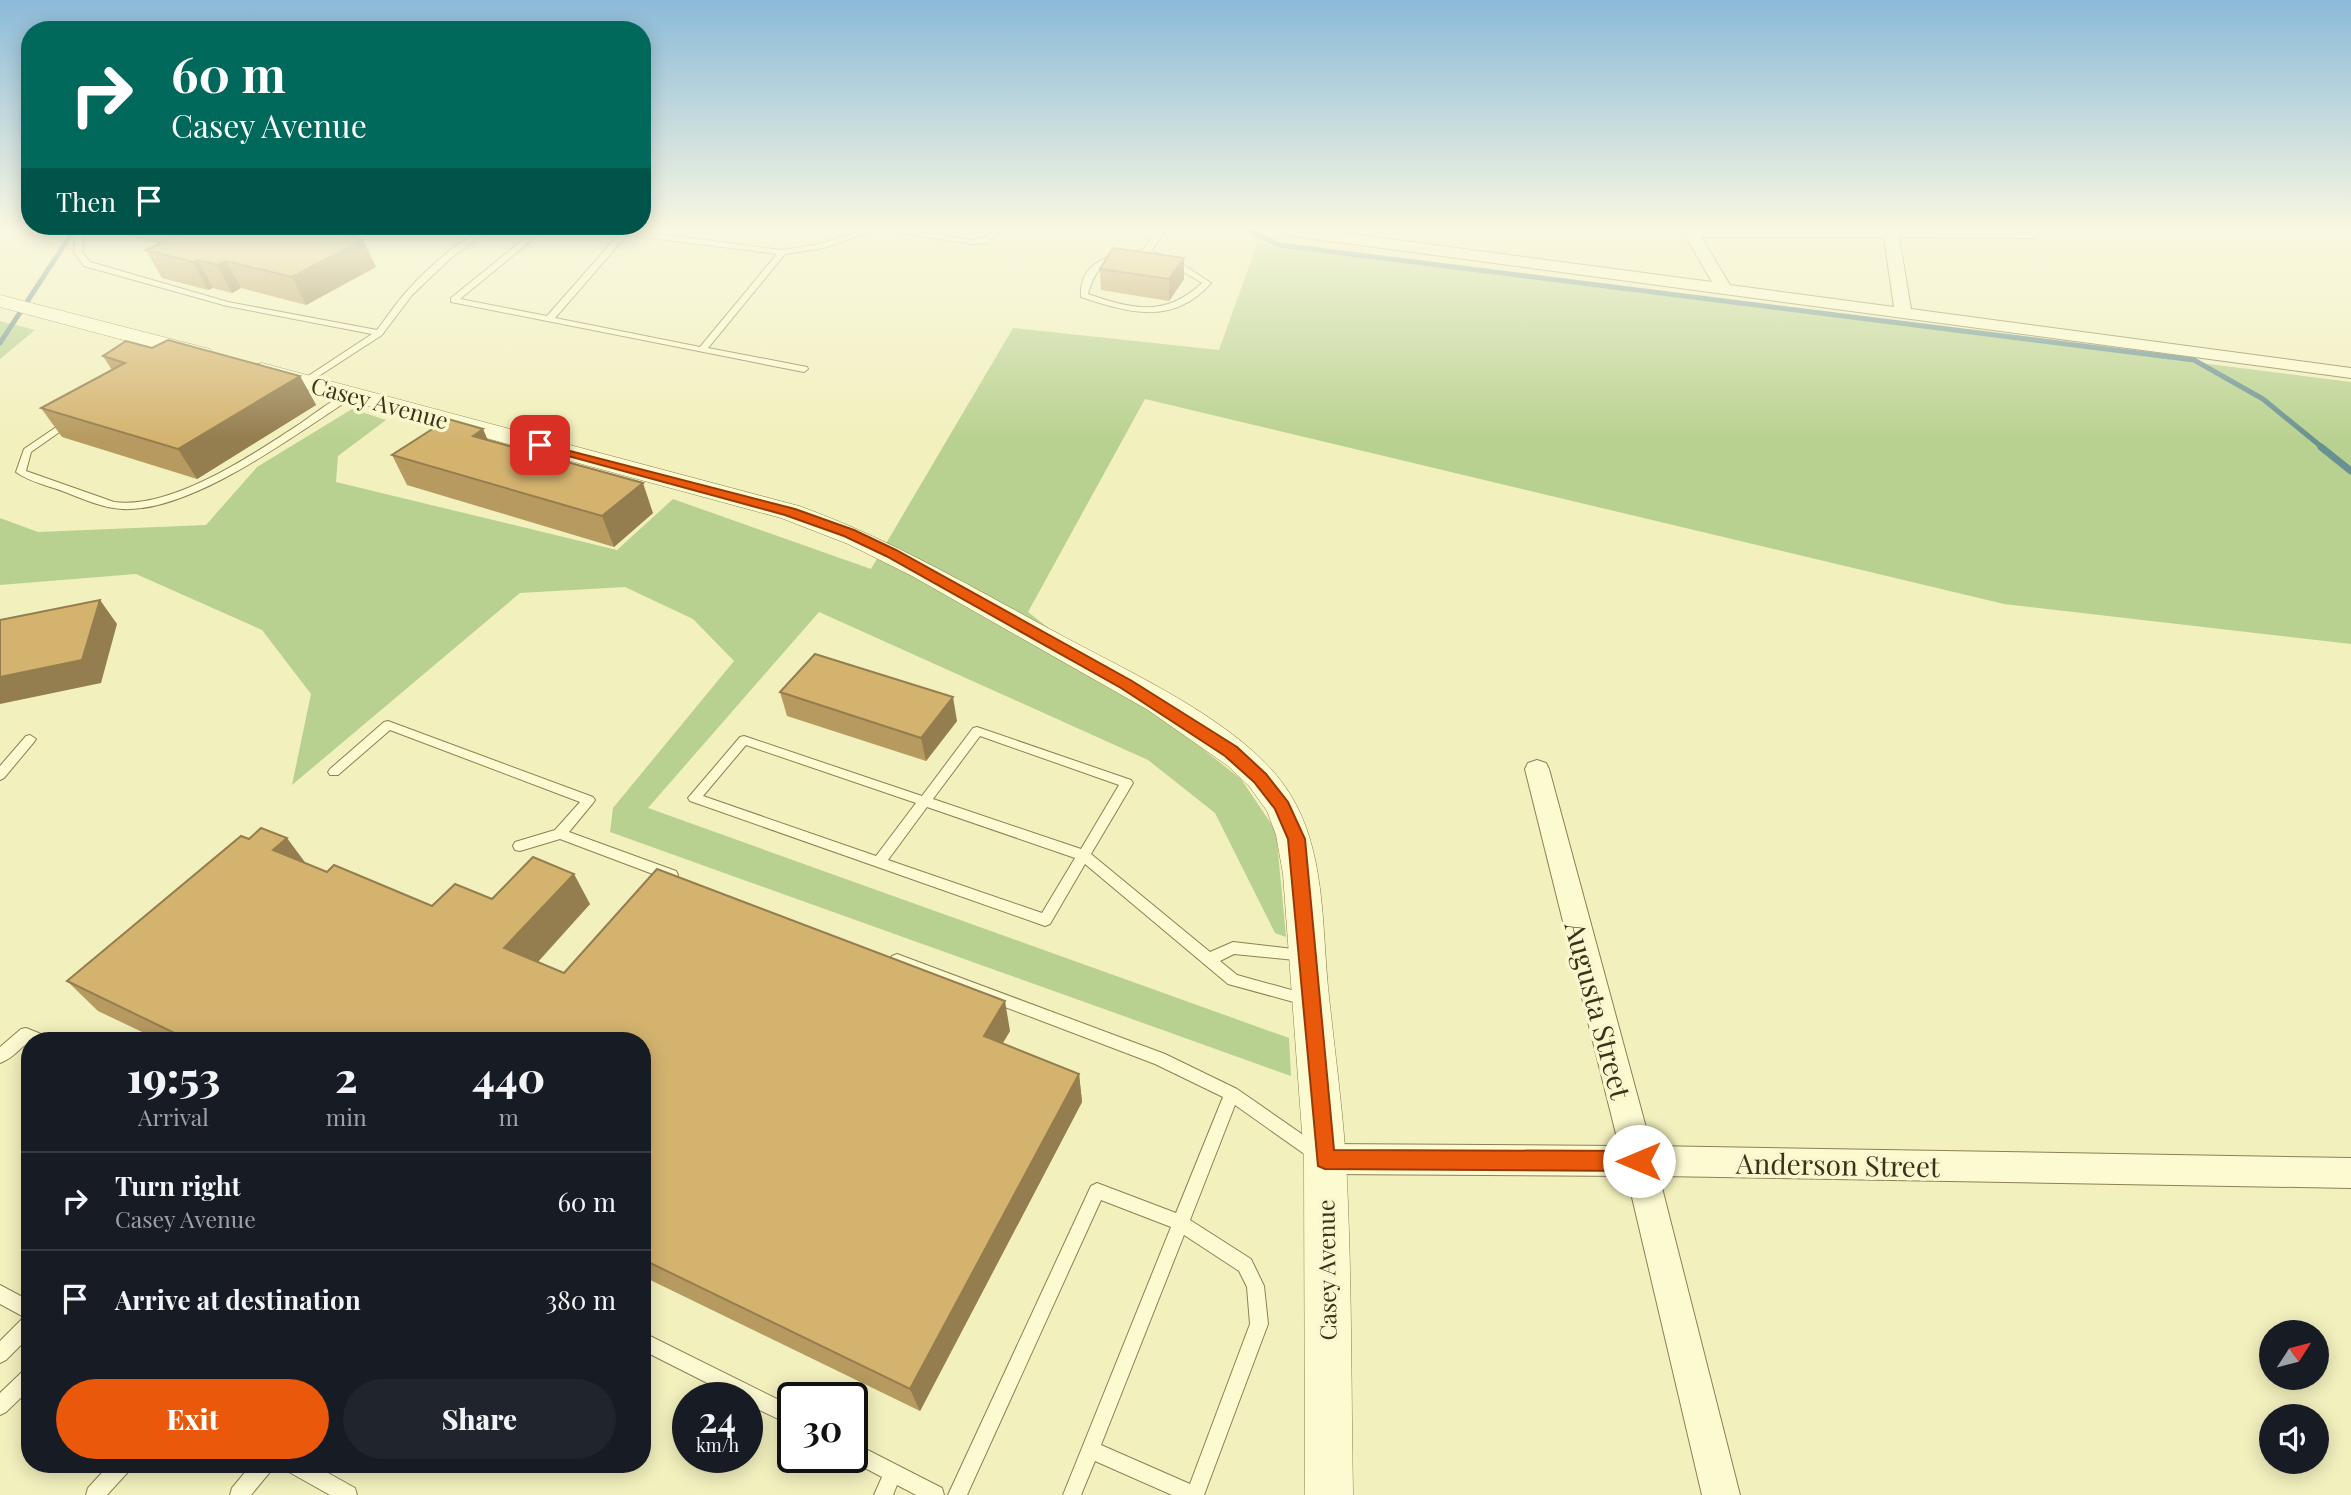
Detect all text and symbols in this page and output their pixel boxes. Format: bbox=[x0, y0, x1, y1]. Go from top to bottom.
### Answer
text: 60 m bbox=[171, 40, 286, 105]
icon: right bbox=[56, 49, 147, 140]
text: Casey Avenue bbox=[171, 103, 367, 146]
icon: arrive bbox=[130, 182, 168, 220]
text: Then bbox=[56, 184, 116, 219]
street label: Casey Avenue bbox=[308, 369, 452, 435]
pin bbox=[510, 415, 570, 475]
icon: arrive bbox=[521, 426, 559, 464]
street label: Augusta Street bbox=[1557, 916, 1641, 1104]
text: 19:53 bbox=[127, 1048, 220, 1104]
text: 2 bbox=[335, 1048, 358, 1104]
text: 440 bbox=[472, 1048, 545, 1104]
text: Arrival bbox=[138, 1101, 209, 1132]
text: min bbox=[326, 1101, 367, 1132]
text: m bbox=[499, 1101, 519, 1132]
position arrow bbox=[1602, 1124, 1676, 1198]
street label: Anderson Street bbox=[1735, 1144, 1941, 1184]
text: Turn right bbox=[115, 1168, 241, 1203]
icon: right bbox=[56, 1182, 94, 1220]
text: 60 m bbox=[557, 1184, 616, 1219]
street label: Casey Avenue bbox=[1309, 1199, 1343, 1341]
text: Casey Avenue bbox=[115, 1203, 256, 1234]
icon: arrive bbox=[56, 1280, 94, 1318]
text: Arrive at destination bbox=[115, 1282, 361, 1317]
text: 380 m bbox=[546, 1282, 616, 1317]
north arrow bbox=[2259, 1320, 2329, 1390]
map controls bbox=[2259, 1320, 2329, 1474]
button: Exit bbox=[56, 1379, 329, 1459]
button: Share bbox=[343, 1379, 616, 1459]
speed limit sign: 30 bbox=[777, 1382, 868, 1473]
text: 24 bbox=[699, 1395, 736, 1442]
button: sound bbox=[2259, 1404, 2329, 1474]
text: km/h bbox=[696, 1433, 739, 1457]

